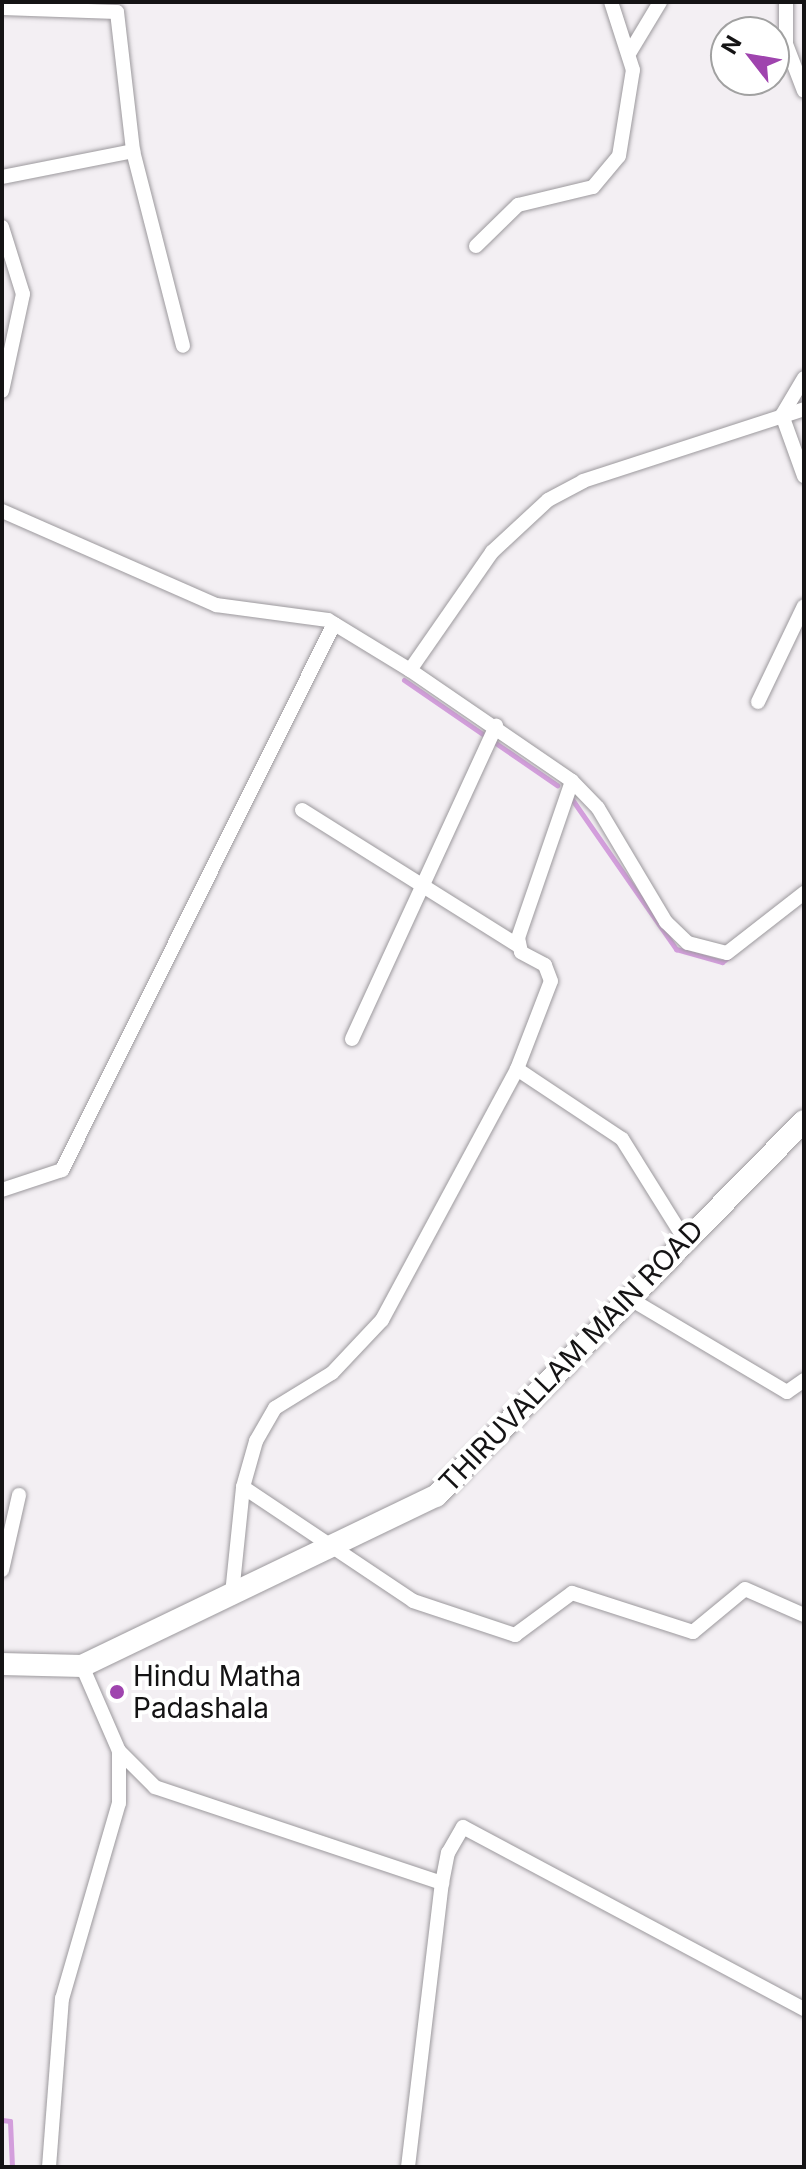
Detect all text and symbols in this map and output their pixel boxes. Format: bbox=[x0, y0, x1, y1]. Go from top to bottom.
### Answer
north arrow bbox=[710, 16, 790, 96]
text: N bbox=[716, 31, 747, 59]
street label: THIRUVALLAM MAIN ROAD bbox=[432, 1213, 710, 1499]
place label: Hindu Matha Padashala bbox=[133, 1659, 301, 1725]
marker: Hindu Matha Padashala bbox=[108, 1683, 126, 1701]

